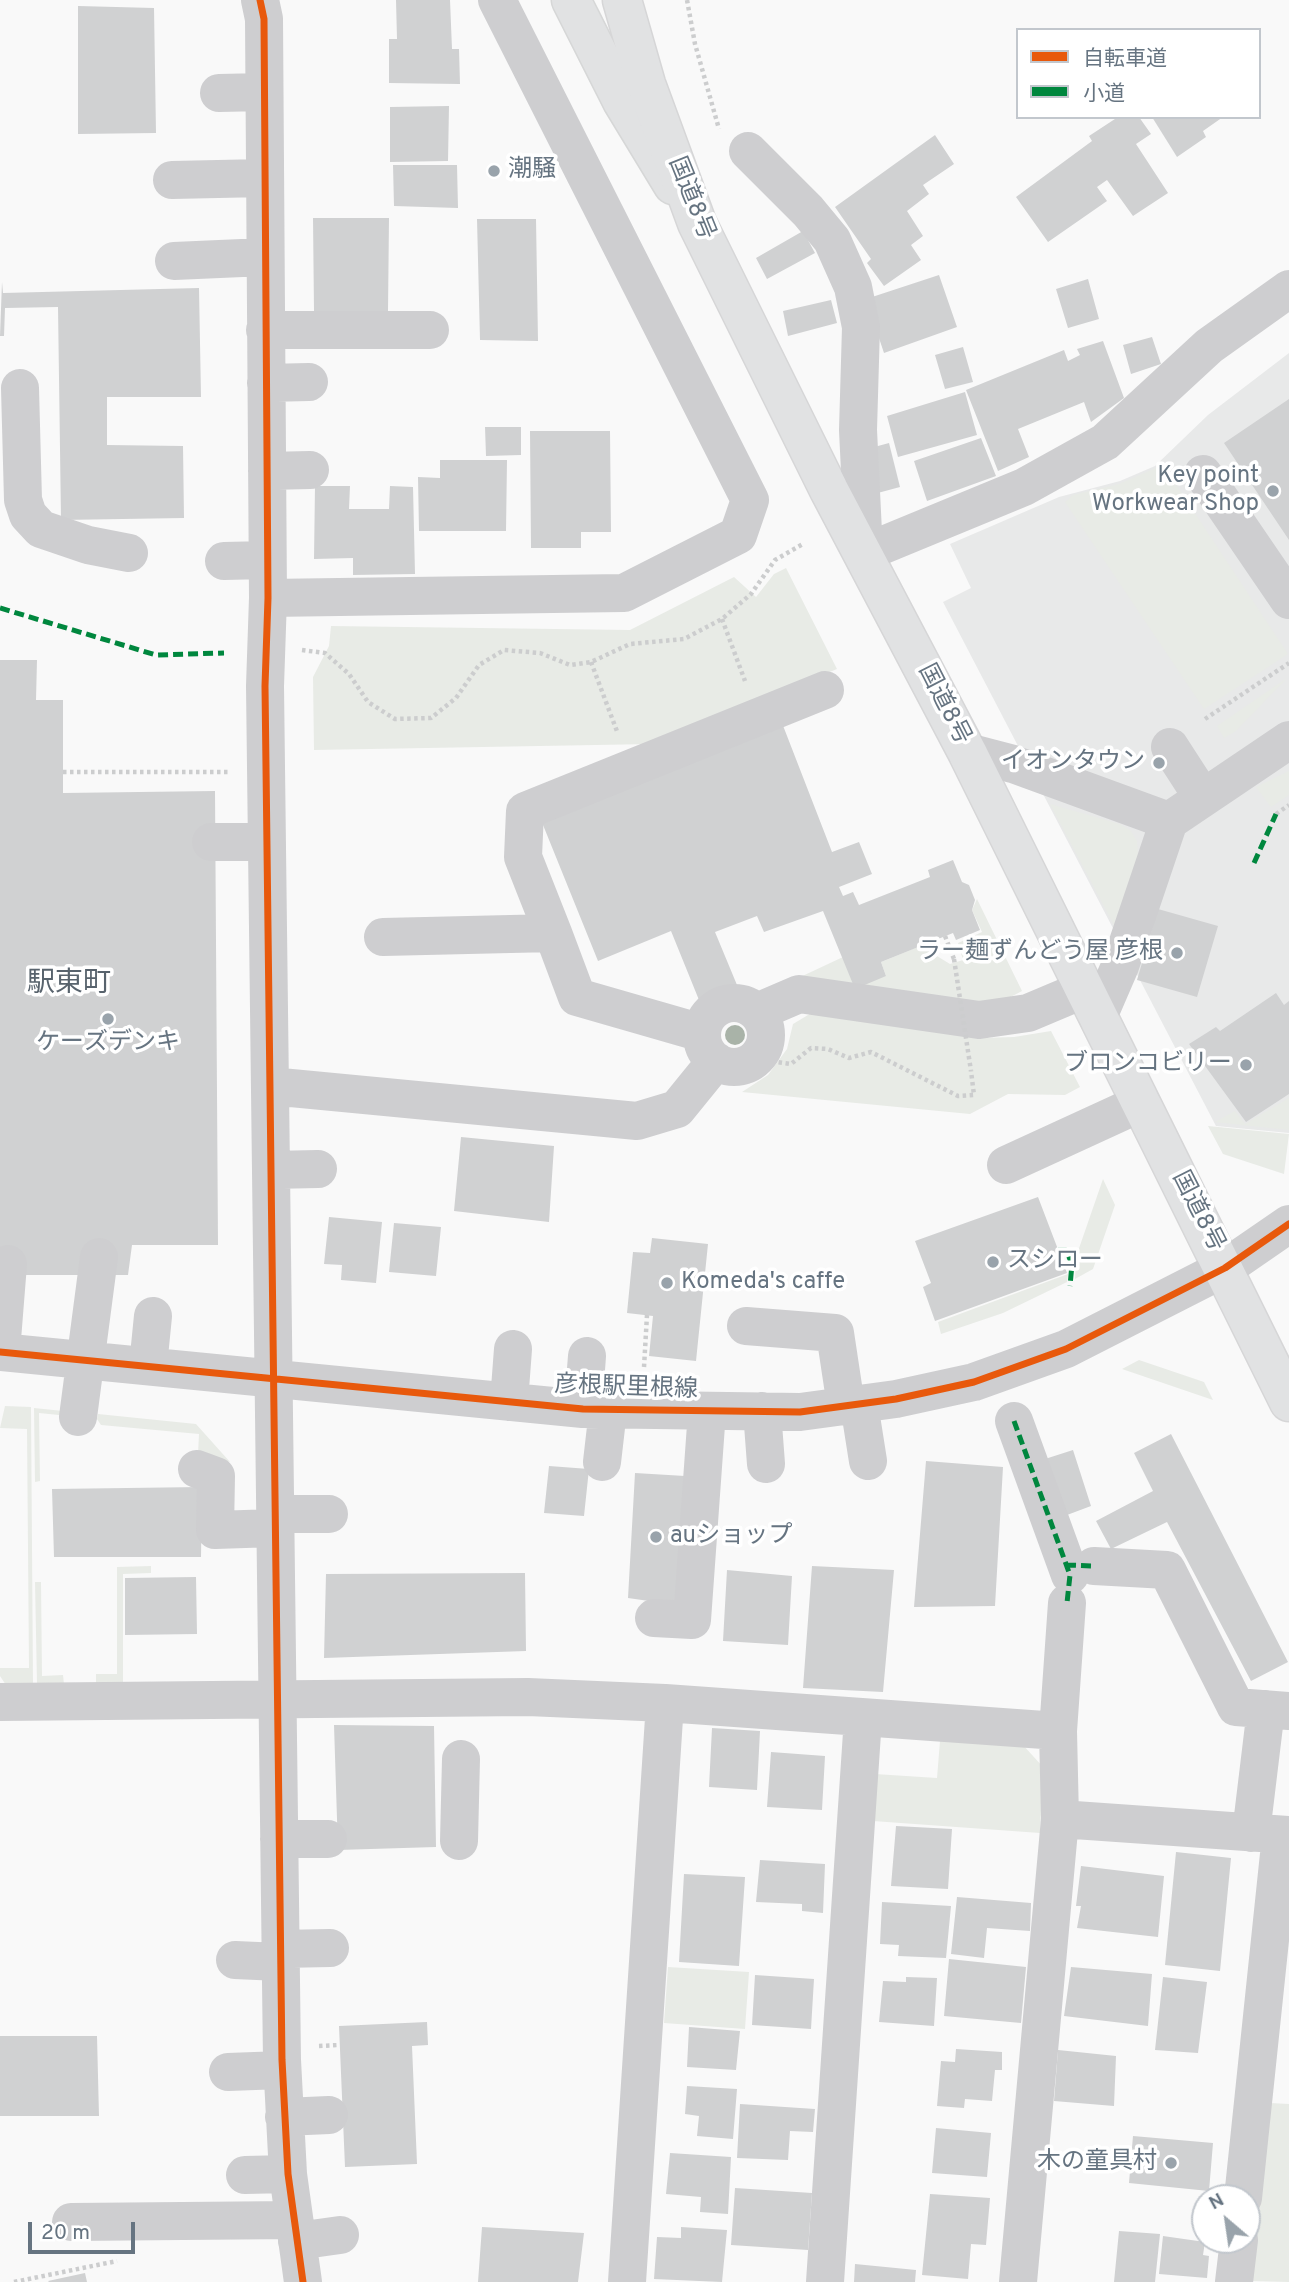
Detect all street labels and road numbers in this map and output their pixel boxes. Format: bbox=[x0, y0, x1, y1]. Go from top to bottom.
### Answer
street label: 国道8号 bbox=[660, 153, 720, 245]
street label: 国道8号 bbox=[910, 660, 976, 750]
street label: 国道8号 bbox=[1164, 1167, 1230, 1257]
street label: 彦根駅里根線 bbox=[554, 1372, 698, 1406]

